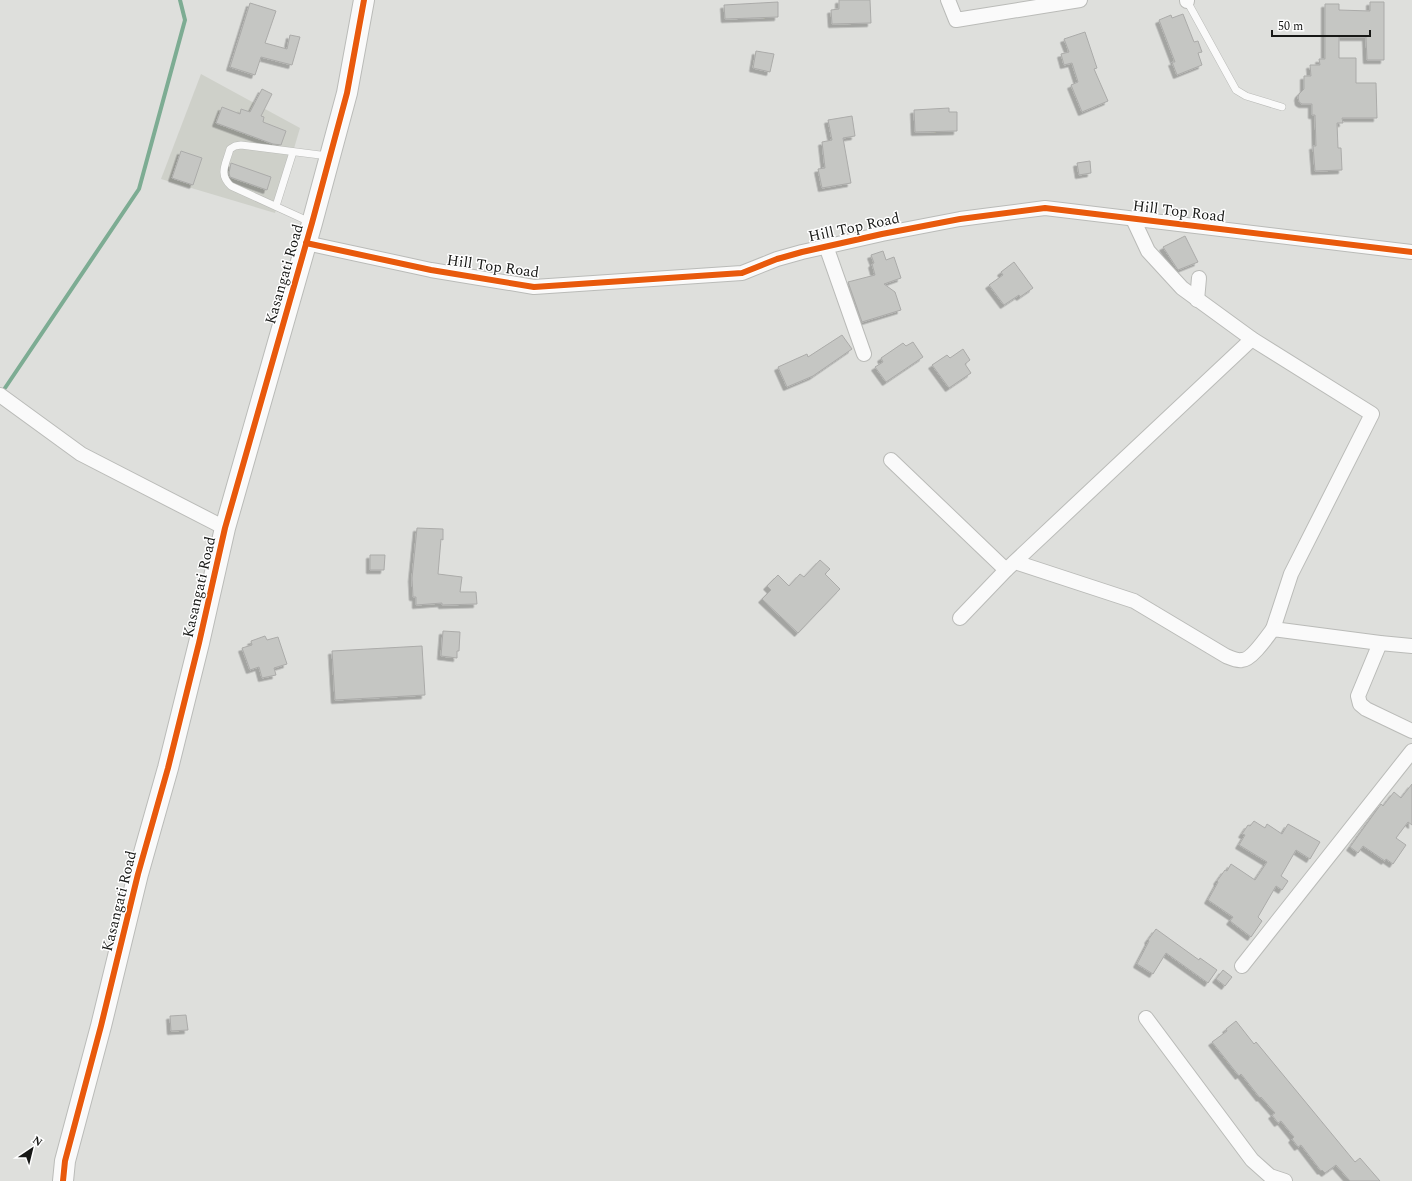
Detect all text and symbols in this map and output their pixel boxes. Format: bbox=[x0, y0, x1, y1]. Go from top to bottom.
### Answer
scale bar bbox=[1272, 12, 1370, 38]
text: 50 m bbox=[1278, 17, 1303, 36]
street label: Hill Top Road bbox=[1131, 194, 1226, 229]
street label: Hill Top Road bbox=[806, 207, 902, 248]
street label: Kasangati Road bbox=[259, 221, 310, 327]
street label: Hill Top Road bbox=[445, 249, 541, 284]
street label: Kasangati Road bbox=[177, 534, 222, 640]
street label: Kasangati Road bbox=[96, 848, 143, 954]
north arrow bbox=[12, 1129, 52, 1169]
text: N bbox=[29, 1132, 46, 1151]

